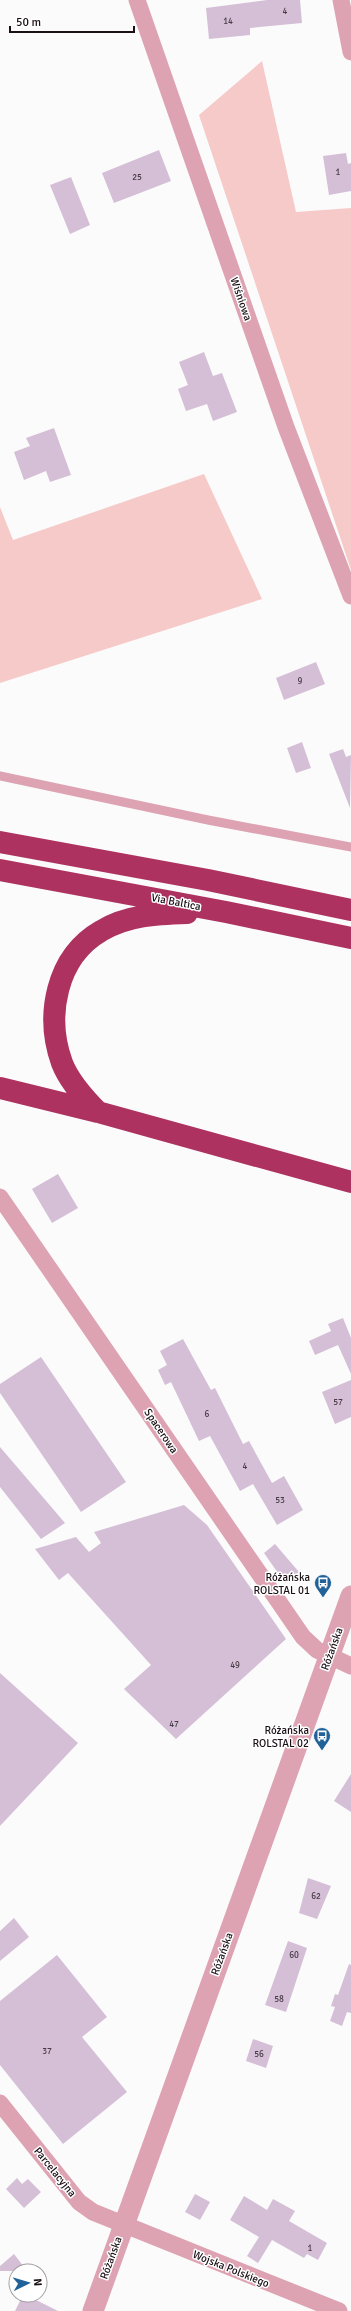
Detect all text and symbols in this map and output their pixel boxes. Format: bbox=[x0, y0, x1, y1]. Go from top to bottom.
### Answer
house number: 4 bbox=[283, 6, 288, 17]
scale bar bbox=[10, 8, 134, 34]
text: 50 m bbox=[16, 15, 41, 30]
house number: 14 bbox=[223, 16, 233, 27]
house number: 1 bbox=[336, 167, 341, 178]
house number: 25 bbox=[132, 172, 142, 183]
street label: Wiśniowa bbox=[228, 276, 255, 323]
house number: 9 bbox=[298, 676, 303, 687]
street label: Via Baltica bbox=[150, 891, 202, 913]
house number: 57 bbox=[333, 1397, 343, 1408]
street label: Spacerowa bbox=[141, 1406, 181, 1456]
house number: 6 bbox=[205, 1409, 210, 1420]
house number: 4 bbox=[243, 1461, 248, 1472]
house number: 53 bbox=[275, 1495, 285, 1506]
place label: Różańska ROLSTAL 01 bbox=[253, 1571, 310, 1597]
bus stop icon: Różańska ROLSTAL 01 bbox=[313, 1573, 333, 1598]
street label: Różańska bbox=[318, 1626, 346, 1672]
house number: 49 bbox=[230, 1660, 240, 1671]
house number: 47 bbox=[169, 1719, 179, 1730]
place label: Różańska ROLSTAL 02 bbox=[252, 1724, 309, 1750]
bus stop icon: Różańska ROLSTAL 02 bbox=[312, 1726, 332, 1751]
house number: 62 bbox=[311, 1891, 321, 1902]
street label: Różańska bbox=[208, 1931, 236, 1977]
house number: 60 bbox=[289, 1950, 299, 1961]
house number: 58 bbox=[274, 1994, 284, 2005]
house number: 37 bbox=[42, 2046, 52, 2057]
house number: 56 bbox=[254, 2049, 264, 2060]
street label: Parcelacyjna bbox=[31, 2145, 79, 2200]
street label: Różańska bbox=[97, 2235, 125, 2281]
house number: 1 bbox=[308, 2243, 313, 2254]
street label: Wojska Polskiego bbox=[191, 2248, 271, 2290]
north arrow bbox=[8, 2263, 48, 2303]
text: N bbox=[31, 2278, 44, 2287]

